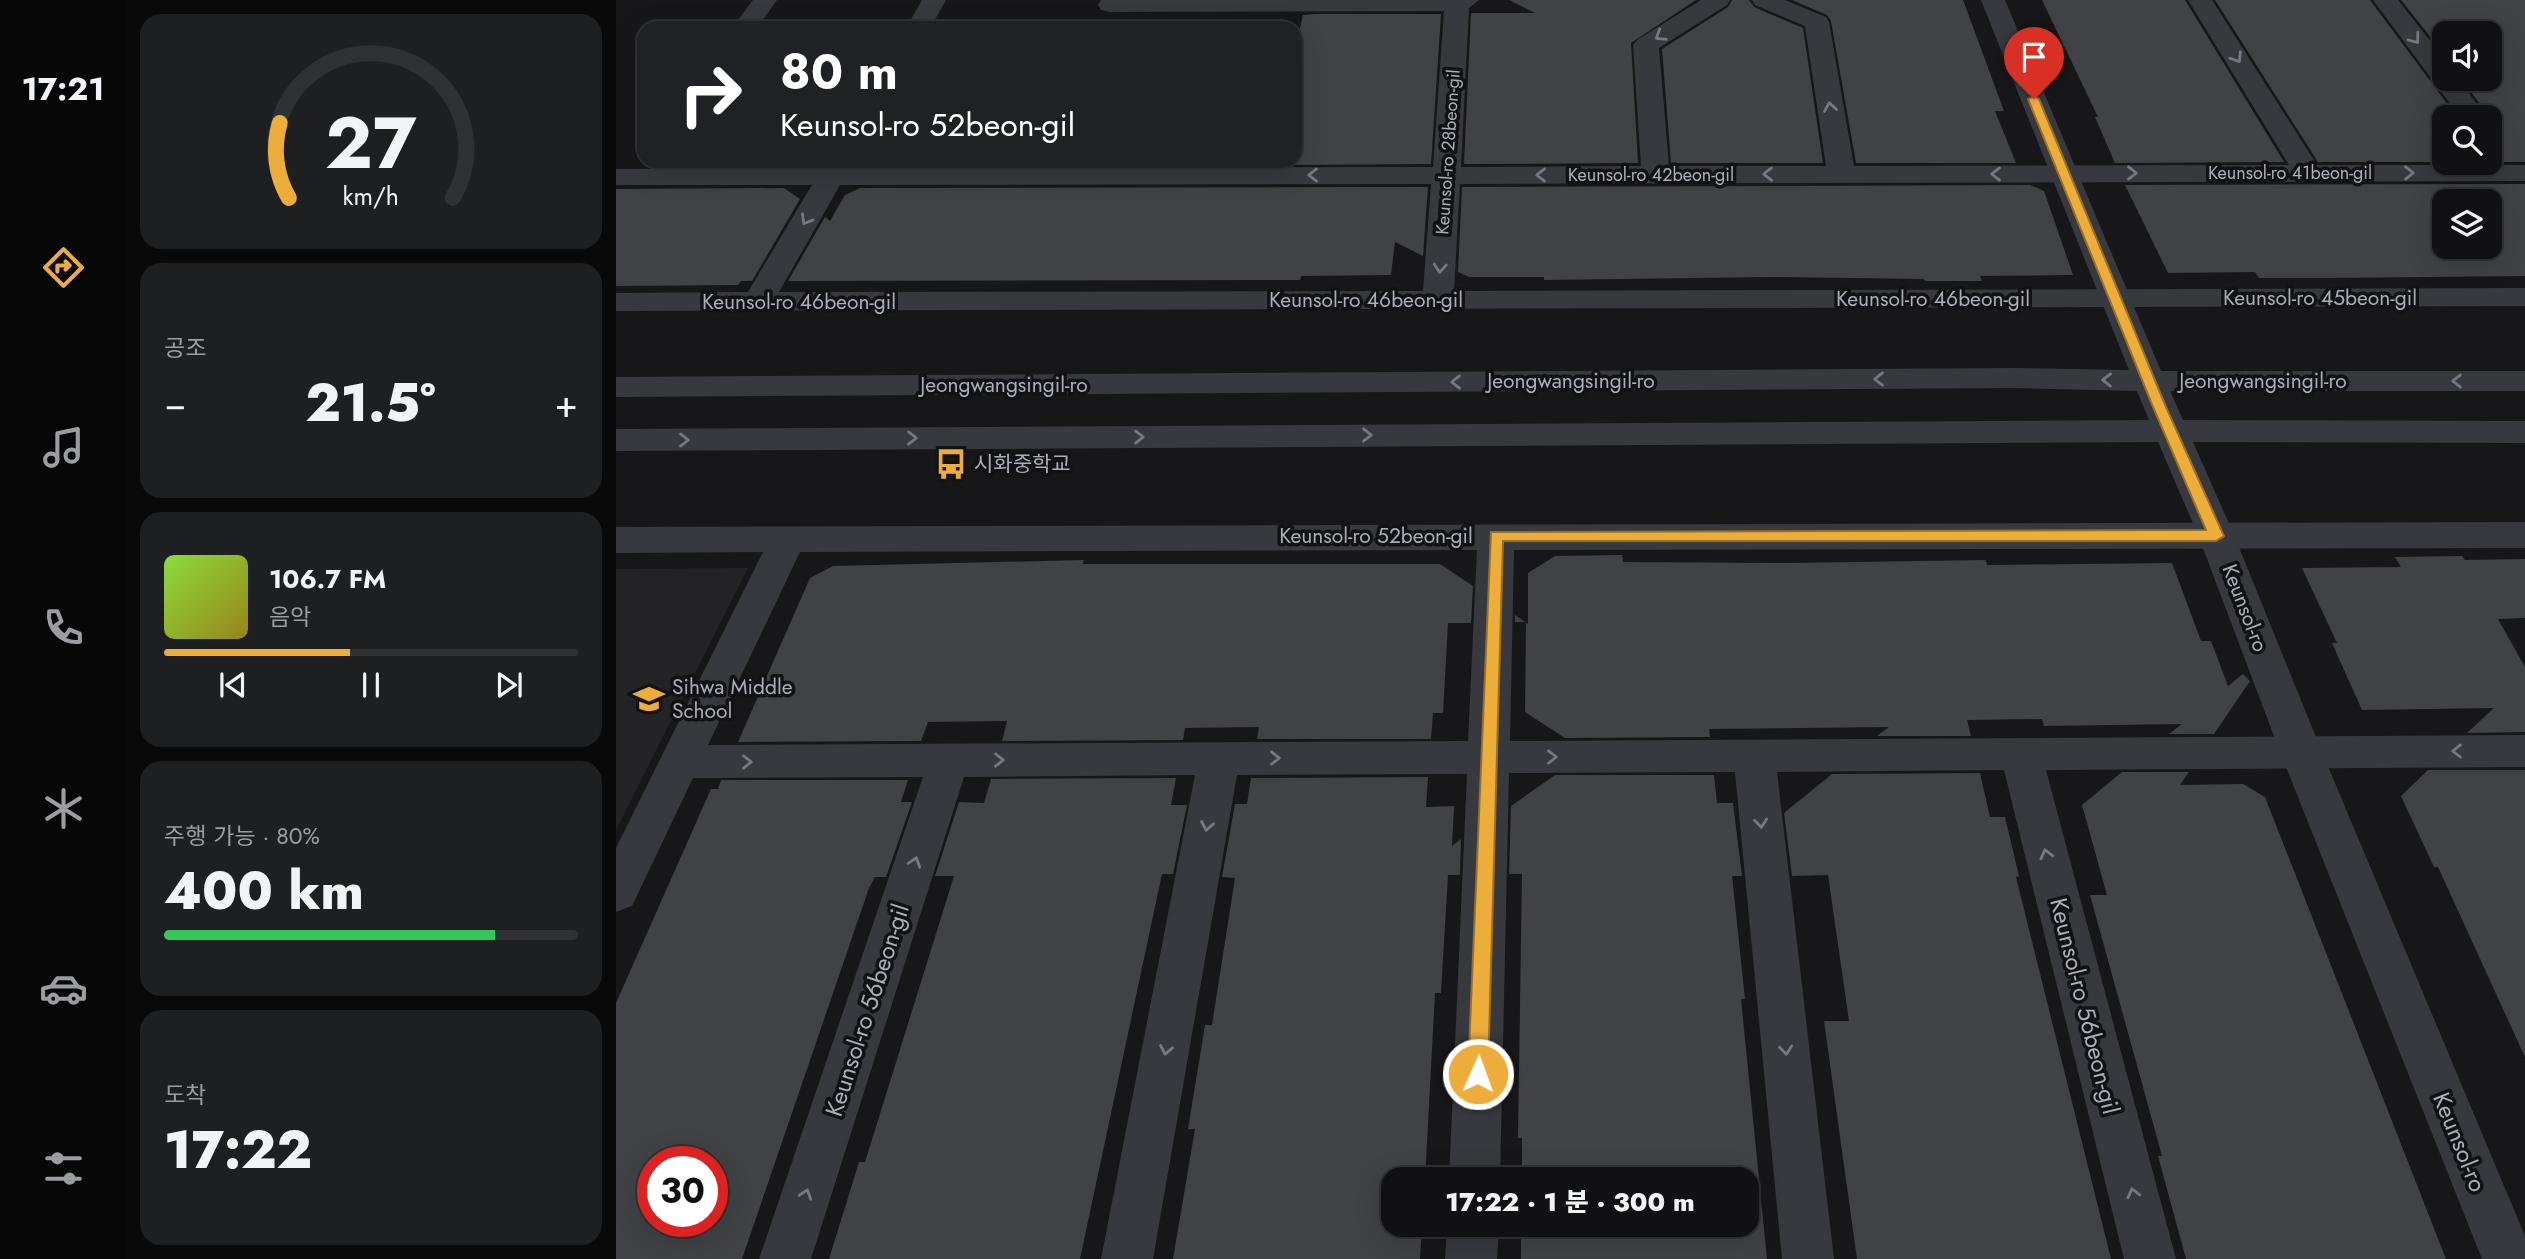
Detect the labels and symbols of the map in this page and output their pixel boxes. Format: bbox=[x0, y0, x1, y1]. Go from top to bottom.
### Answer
pin bbox=[2004, 27, 2064, 99]
one-way arrow bbox=[1655, 28, 1668, 41]
one-way arrow bbox=[2406, 31, 2419, 44]
one-way arrow bbox=[2228, 50, 2241, 63]
street label: Keunsol-ro 28beon-gil bbox=[1429, 68, 1467, 236]
one-way arrow bbox=[1823, 101, 1838, 113]
street label: Keunsol-ro 41beon-gil bbox=[2208, 160, 2372, 186]
street label: Keunsol-ro 42beon-gil bbox=[1568, 162, 1734, 188]
one-way arrow bbox=[2128, 165, 2138, 181]
one-way arrow bbox=[2404, 165, 2415, 181]
one-way arrow bbox=[1763, 166, 1773, 182]
one-way arrow bbox=[1990, 166, 2001, 182]
one-way arrow bbox=[1308, 167, 1318, 183]
one-way arrow bbox=[1535, 167, 1546, 183]
one-way arrow bbox=[801, 213, 814, 225]
one-way arrow bbox=[1433, 263, 1448, 274]
street label: Keunsol-ro 45beon-gil bbox=[2223, 283, 2417, 313]
street label: Keunsol-ro 46beon-gil bbox=[1836, 284, 2030, 314]
street label: Keunsol-ro 46beon-gil bbox=[1269, 285, 1463, 315]
street label: Keunsol-ro 46beon-gil bbox=[702, 287, 896, 317]
street label: Jeongwangsingil-ro bbox=[1484, 366, 1655, 396]
street label: Jeongwangsingil-ro bbox=[2176, 366, 2347, 396]
street label: Jeongwangsingil-ro bbox=[917, 370, 1088, 400]
one-way arrow bbox=[1874, 371, 1884, 387]
one-way arrow bbox=[2101, 372, 2112, 388]
one-way arrow bbox=[2451, 373, 2462, 389]
one-way arrow bbox=[1450, 374, 1461, 390]
one-way arrow bbox=[1362, 427, 1372, 443]
one-way arrow bbox=[1134, 429, 1145, 445]
one-way arrow bbox=[907, 430, 917, 446]
one-way arrow bbox=[679, 432, 690, 448]
bus stop icon: 시화중학교 bbox=[934, 447, 968, 481]
place label: 시화중학교 bbox=[974, 449, 1071, 479]
street label: Keunsol-ro 52beon-gil bbox=[1279, 521, 1473, 551]
street label: Keunsol-ro bbox=[2215, 560, 2275, 656]
place label: Sihwa Middle School bbox=[672, 672, 793, 726]
school or university icon: Sihwa Middle School bbox=[632, 682, 666, 716]
one-way arrow bbox=[2451, 743, 2462, 759]
one-way arrow bbox=[1547, 749, 1558, 765]
one-way arrow bbox=[1270, 751, 1281, 766]
one-way arrow bbox=[994, 752, 1005, 768]
one-way arrow bbox=[742, 754, 753, 769]
one-way arrow bbox=[1754, 818, 1769, 829]
one-way arrow bbox=[1200, 820, 1215, 832]
one-way arrow bbox=[2040, 848, 2054, 860]
one-way arrow bbox=[907, 856, 922, 868]
street label: Keunsol-ro 56beon-gil bbox=[2041, 894, 2129, 1118]
street label: Keunsol-ro 56beon-gil bbox=[816, 899, 918, 1121]
position arrow bbox=[1441, 1037, 1515, 1111]
one-way arrow bbox=[1159, 1044, 1174, 1056]
one-way arrow bbox=[1778, 1044, 1793, 1055]
street label: Keunsol-ro bbox=[2424, 1087, 2496, 1197]
speed limit sign: 30 bbox=[637, 1146, 728, 1237]
one-way arrow bbox=[2127, 1187, 2141, 1199]
one-way arrow bbox=[798, 1189, 812, 1201]

